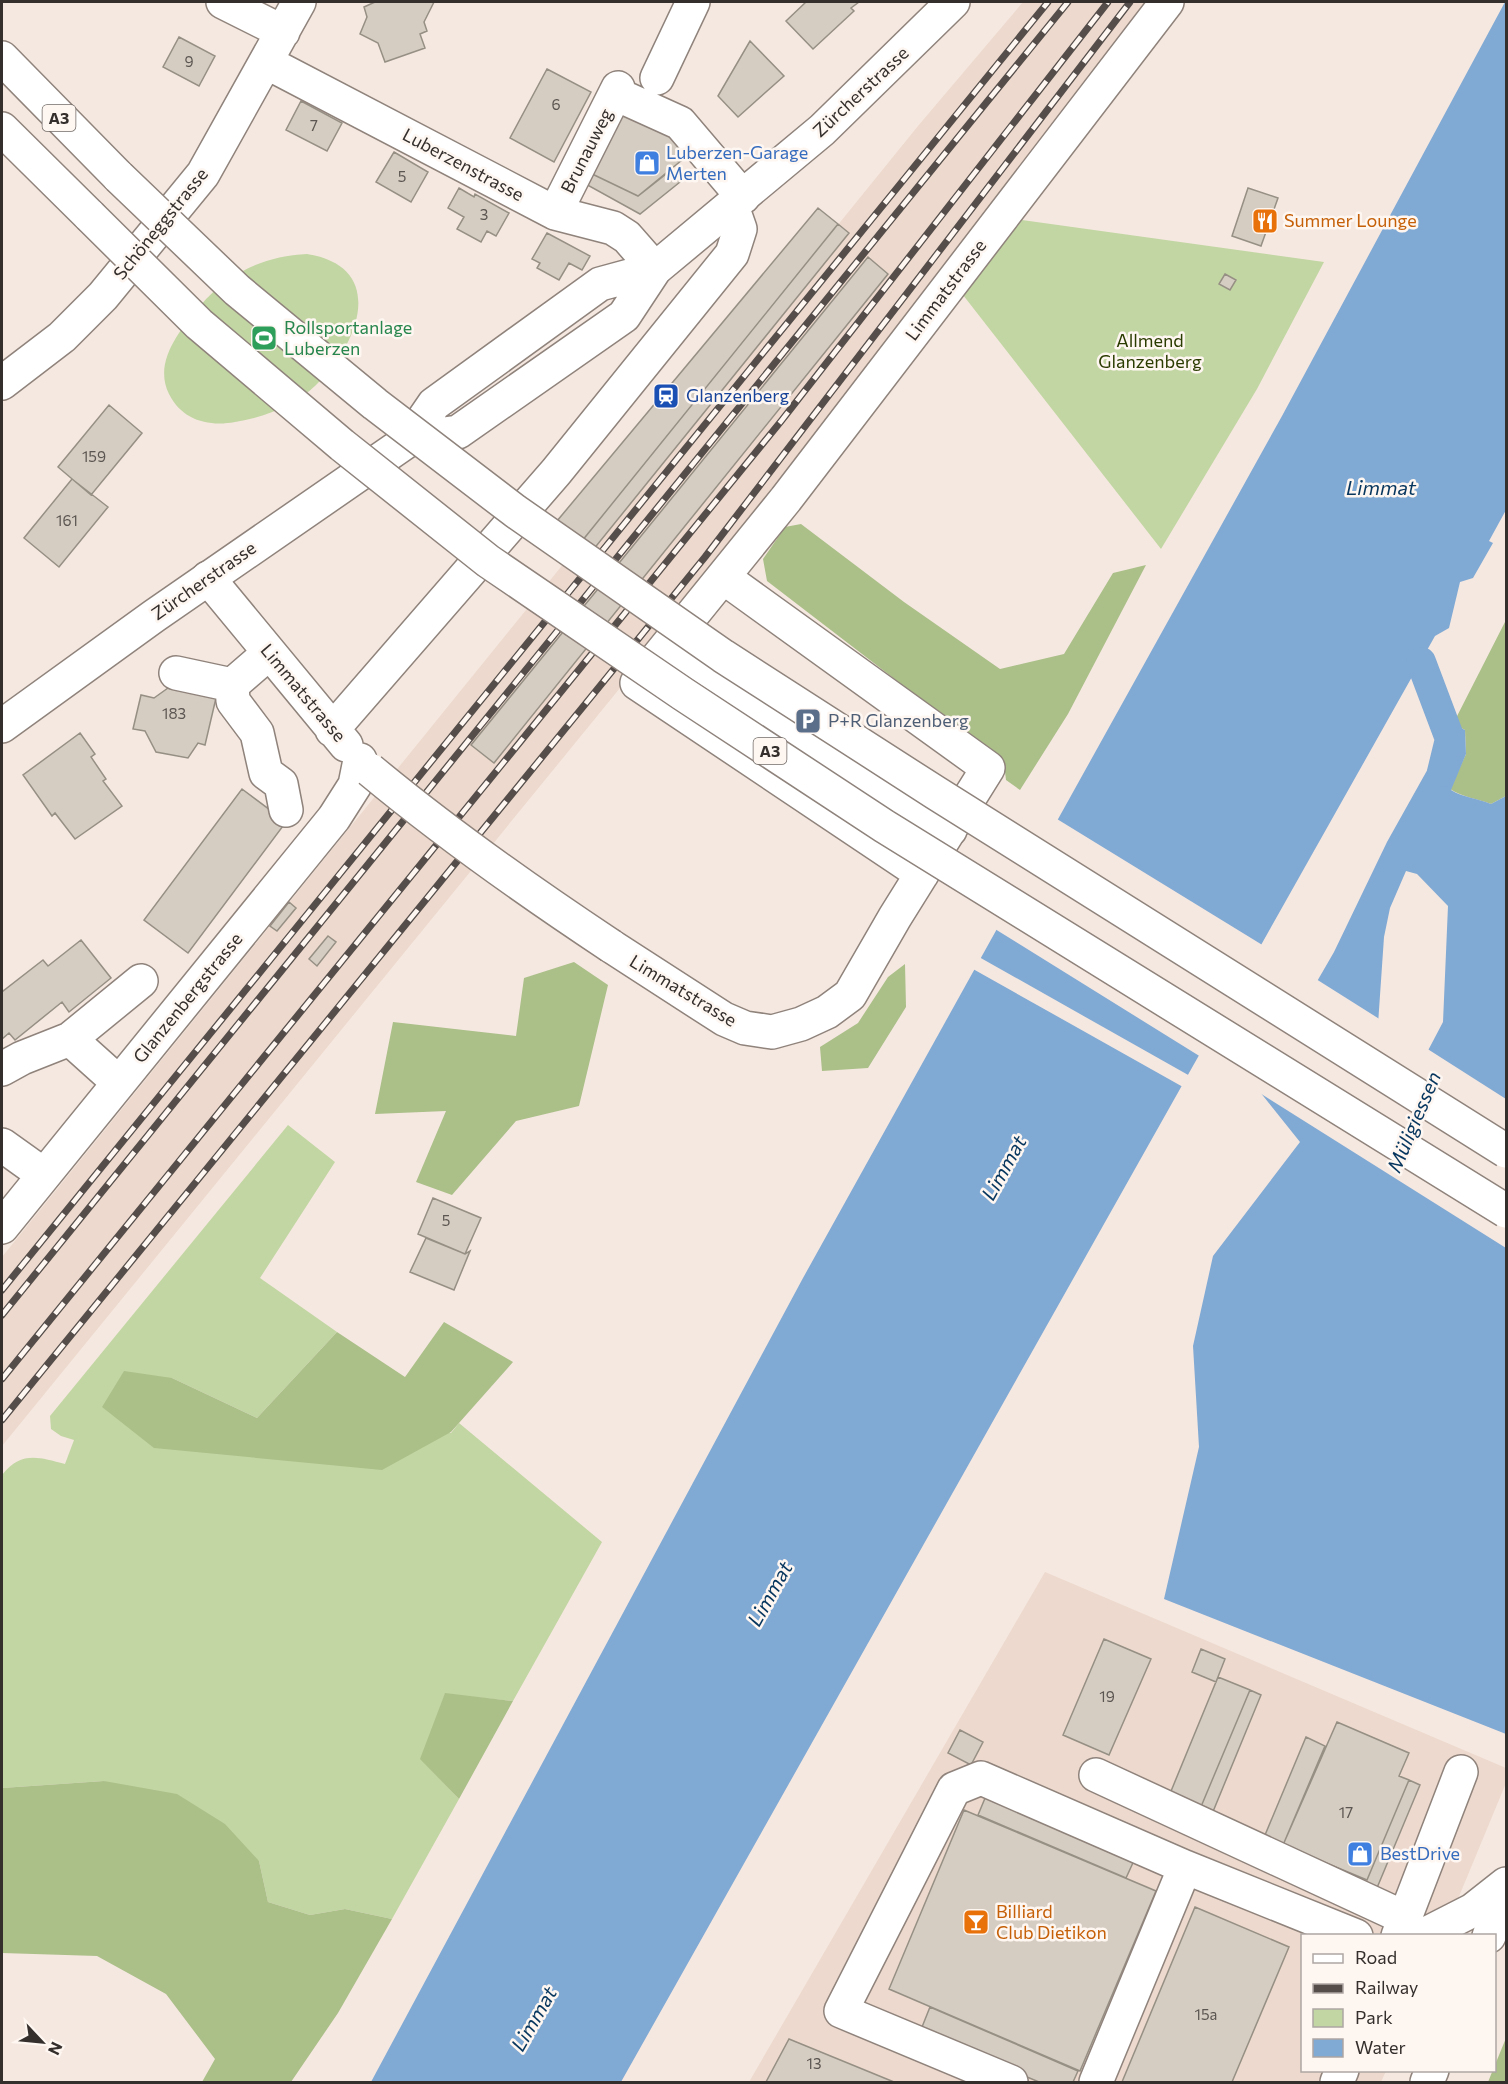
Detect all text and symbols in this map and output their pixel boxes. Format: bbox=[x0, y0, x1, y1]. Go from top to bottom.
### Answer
street label: Zürcherstrasse bbox=[808, 41, 913, 141]
house number: 9 bbox=[184, 52, 194, 70]
house number: 6 bbox=[551, 95, 561, 113]
street label: Brunauweg bbox=[555, 104, 617, 197]
road number: A3 bbox=[42, 105, 76, 131]
house number: 7 bbox=[310, 116, 318, 134]
street label: Luberzenstrasse bbox=[399, 123, 528, 205]
place label: Luberzen-Garage Merten bbox=[666, 141, 808, 184]
shop icon: Luberzen-Garage Merten bbox=[632, 148, 662, 178]
street label: Schöneggstrasse bbox=[108, 163, 212, 284]
house number: 5 bbox=[398, 167, 406, 185]
house number: 3 bbox=[480, 205, 488, 223]
restaurant icon: Summer Lounge bbox=[1250, 206, 1280, 236]
place label: Summer Lounge bbox=[1284, 209, 1417, 231]
street label: Limmatstrasse bbox=[900, 234, 990, 344]
place label: Rollsportanlage Luberzen bbox=[284, 316, 412, 359]
sports icon: Rollsportanlage Luberzen bbox=[249, 323, 279, 353]
park label: Allmend Glanzenberg bbox=[1098, 329, 1202, 372]
station icon: Glanzenberg bbox=[651, 381, 681, 411]
place label: Glanzenberg bbox=[686, 384, 790, 406]
house number: 159 bbox=[82, 447, 106, 465]
water label: Limmat bbox=[1346, 475, 1417, 499]
house number: 161 bbox=[56, 511, 78, 529]
street label: Zürcherstrasse bbox=[147, 536, 260, 624]
street label: Limmatstrasse bbox=[256, 639, 351, 746]
house number: 183 bbox=[162, 704, 186, 722]
parking icon: P+R Glanzenberg bbox=[793, 706, 823, 736]
place label: P+R Glanzenberg bbox=[828, 709, 969, 731]
road number: A3 bbox=[754, 738, 786, 764]
street label: Glanzenbergstrasse bbox=[128, 928, 246, 1067]
street label: Limmatstrasse bbox=[626, 950, 741, 1031]
water label: Müligiessen bbox=[1381, 1068, 1445, 1176]
water label: Limmat bbox=[976, 1130, 1031, 1204]
house number: 5 bbox=[442, 1211, 450, 1229]
water label: Limmat bbox=[742, 1556, 797, 1630]
house number: 19 bbox=[1099, 1687, 1115, 1705]
house number: 17 bbox=[1339, 1803, 1353, 1821]
shop icon: BestDrive bbox=[1345, 1839, 1375, 1869]
place label: BestDrive bbox=[1380, 1842, 1460, 1864]
place label: Billiard Club Dietikon bbox=[996, 1900, 1107, 1943]
bar icon: Billiard Club Dietikon bbox=[961, 1907, 991, 1937]
legend bbox=[1301, 1934, 1496, 2072]
text: Road bbox=[1355, 1946, 1397, 1968]
text: Railway bbox=[1355, 1976, 1418, 1998]
water label: Limmat bbox=[505, 1981, 561, 2055]
house number: 15a bbox=[1195, 2005, 1217, 2023]
text: Park bbox=[1355, 2006, 1393, 2028]
north arrow bbox=[12, 2012, 72, 2072]
text: Water bbox=[1355, 2036, 1406, 2058]
text: N bbox=[45, 2039, 67, 2058]
house number: 13 bbox=[807, 2054, 821, 2072]

